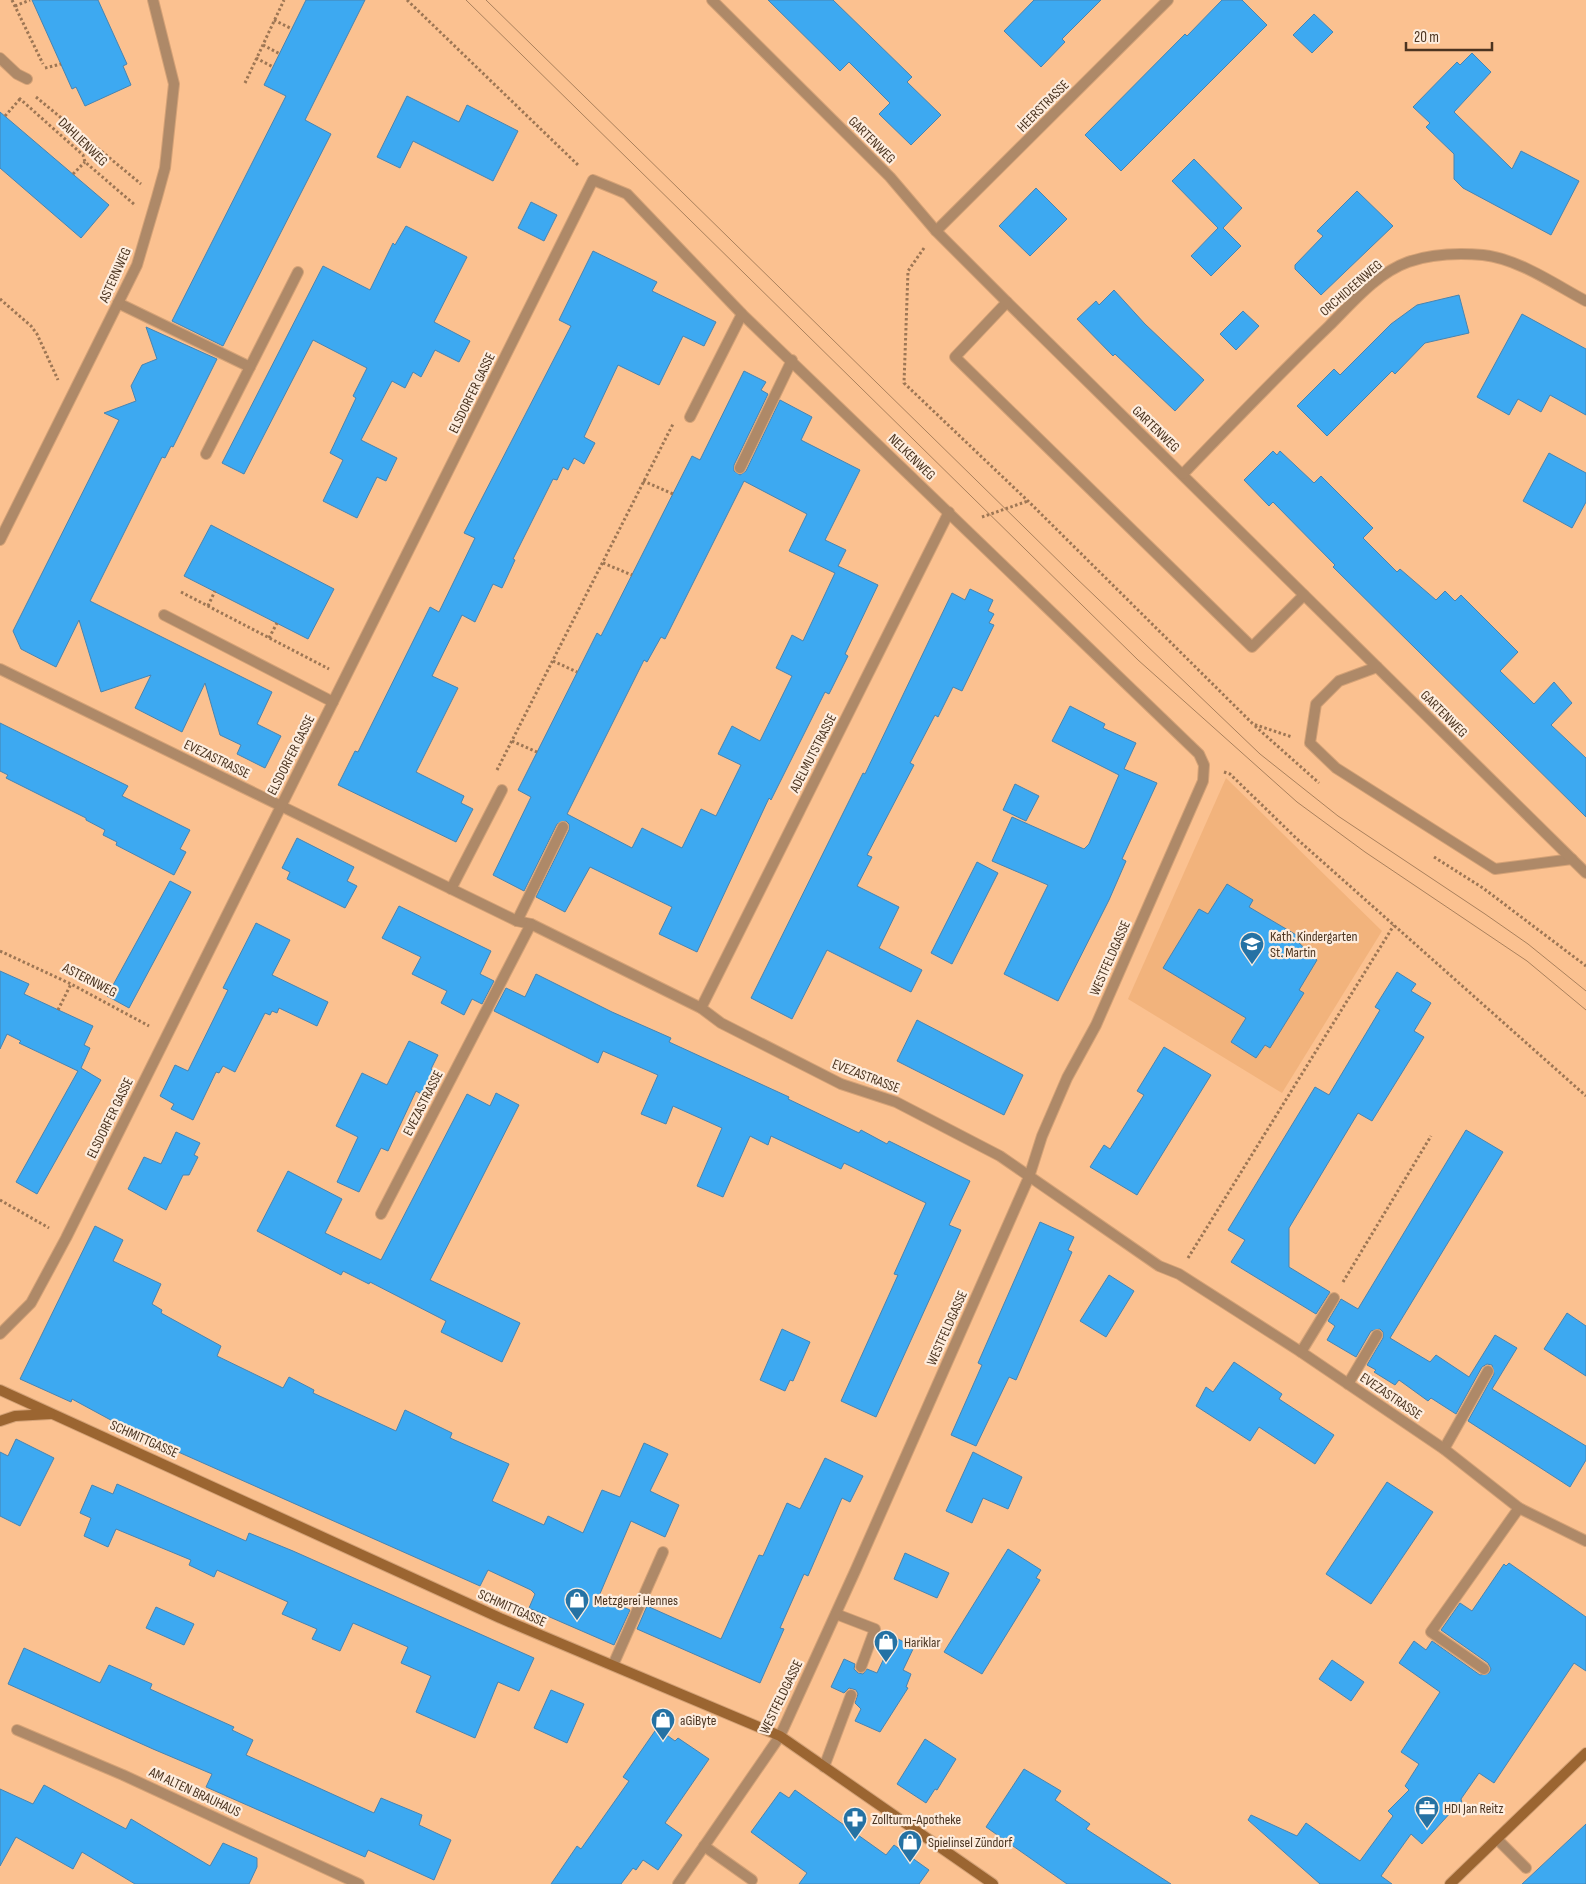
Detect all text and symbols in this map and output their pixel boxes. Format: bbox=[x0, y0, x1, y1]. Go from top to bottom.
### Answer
scale bar bbox=[1406, 20, 1492, 52]
text: 20 m bbox=[1414, 28, 1439, 47]
street label: HEERSTRASSE bbox=[1013, 76, 1073, 136]
street label: GARTENWEG bbox=[845, 113, 899, 167]
street label: DAHLIENWEG bbox=[55, 114, 111, 170]
street label: ASTERNWEG bbox=[95, 245, 135, 306]
street label: ORCHIDEENWEG bbox=[1316, 256, 1386, 320]
street label: ELSDORFER GASSE bbox=[445, 350, 499, 436]
street label: GARTENWEG bbox=[1129, 402, 1183, 456]
street label: NELKENWEG bbox=[885, 430, 939, 484]
street label: GARTENWEG bbox=[1417, 687, 1471, 741]
street label: ADELMUTSTRASSE bbox=[785, 711, 840, 796]
street label: ELSDORFER GASSE bbox=[264, 712, 319, 798]
street label: EVEZASTRASSE bbox=[181, 736, 253, 782]
street label: WESTFELDGASSE bbox=[1086, 918, 1134, 998]
place label: Kath. Kindergarten St. Martin bbox=[1270, 928, 1358, 961]
school or university icon: Kath. Kindergarten St. Martin bbox=[1239, 931, 1265, 965]
street label: ASTERNWEG bbox=[59, 959, 120, 1001]
street label: EVEZASTRASSE bbox=[830, 1055, 902, 1097]
street label: EVEZASTRASSE bbox=[399, 1067, 447, 1139]
street label: ELSDORFER GASSE bbox=[83, 1075, 137, 1161]
street label: WESTFELDGASSE bbox=[923, 1288, 971, 1368]
street label: EVEZASTRASSE bbox=[1357, 1369, 1425, 1423]
street label: SCHMITTGASSE bbox=[107, 1416, 181, 1462]
street label: SCHMITTGASSE bbox=[475, 1585, 549, 1631]
shop icon: Metzgerei Hennes bbox=[564, 1587, 590, 1621]
place label: Metzgerei Hennes bbox=[594, 1592, 678, 1609]
shop icon: Hariklar bbox=[873, 1629, 899, 1663]
place label: Hariklar bbox=[904, 1634, 940, 1651]
street label: WESTFELDGASSE bbox=[756, 1657, 806, 1737]
shop icon: aGiByte bbox=[650, 1707, 676, 1741]
place label: aGiByte bbox=[680, 1712, 716, 1729]
street label: AM ALTEN BRAUHAUS bbox=[146, 1763, 243, 1821]
office icon: HDI Jan Reitz bbox=[1414, 1795, 1440, 1829]
place label: HDI Jan Reitz bbox=[1444, 1800, 1503, 1817]
pharmacy icon: Zollturm-Apotheke bbox=[842, 1806, 868, 1840]
place label: Zollturm-Apotheke bbox=[872, 1811, 961, 1828]
shop icon: Spielinsel Zündorf bbox=[897, 1829, 923, 1863]
place label: Spielinsel Zündorf bbox=[928, 1834, 1013, 1851]

